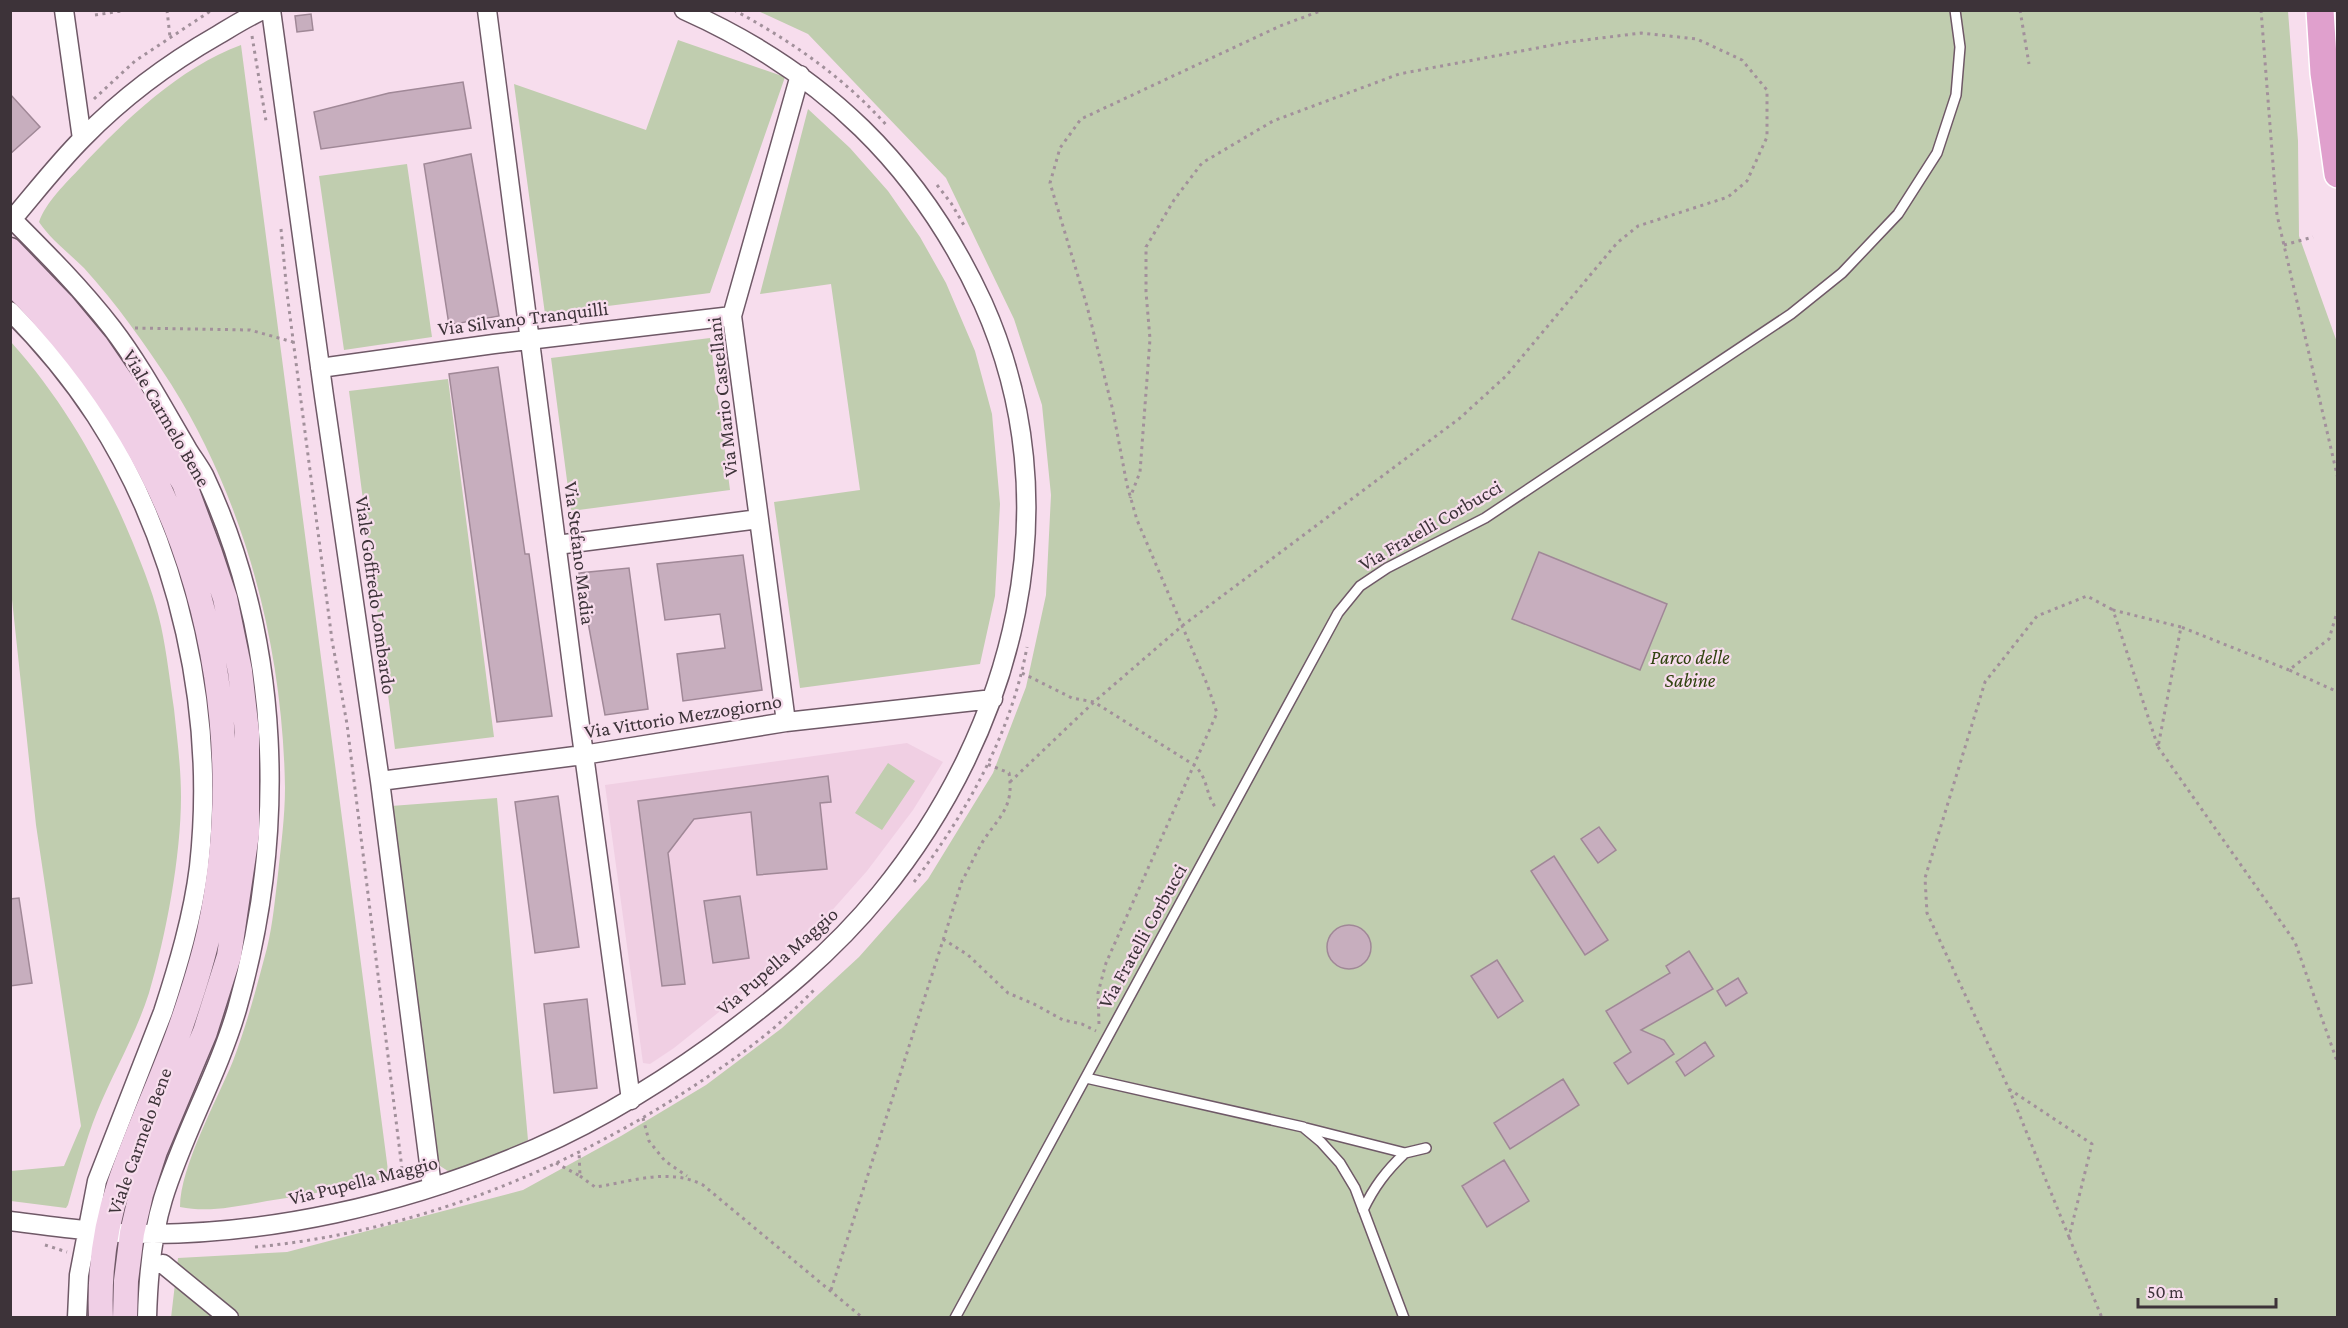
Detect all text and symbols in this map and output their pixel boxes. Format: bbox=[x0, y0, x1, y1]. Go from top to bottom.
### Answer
street label: Via Silvano Tranquilli bbox=[437, 297, 610, 340]
street label: Via Mario Castellani bbox=[703, 316, 741, 478]
street label: Viale Carmelo Bene bbox=[119, 346, 215, 491]
street label: Via Fratelli Corbucci bbox=[1355, 475, 1505, 575]
street label: Via Stefano Madia bbox=[560, 480, 600, 626]
street label: Viale Goffredo Lombardo bbox=[351, 494, 401, 696]
park label: Parco delle Sabine bbox=[1650, 646, 1730, 691]
street label: Via Vittorio Mezzogiorno bbox=[583, 690, 784, 743]
street label: Via Fratelli Corbucci bbox=[1093, 860, 1191, 1012]
street label: Via Pupella Maggio bbox=[712, 902, 843, 1020]
street label: Viale Carmelo Bene bbox=[102, 1064, 176, 1217]
street label: Via Pupella Maggio bbox=[286, 1151, 440, 1210]
scale bar bbox=[2138, 1271, 2276, 1309]
text: 50 m bbox=[2147, 1282, 2184, 1302]

